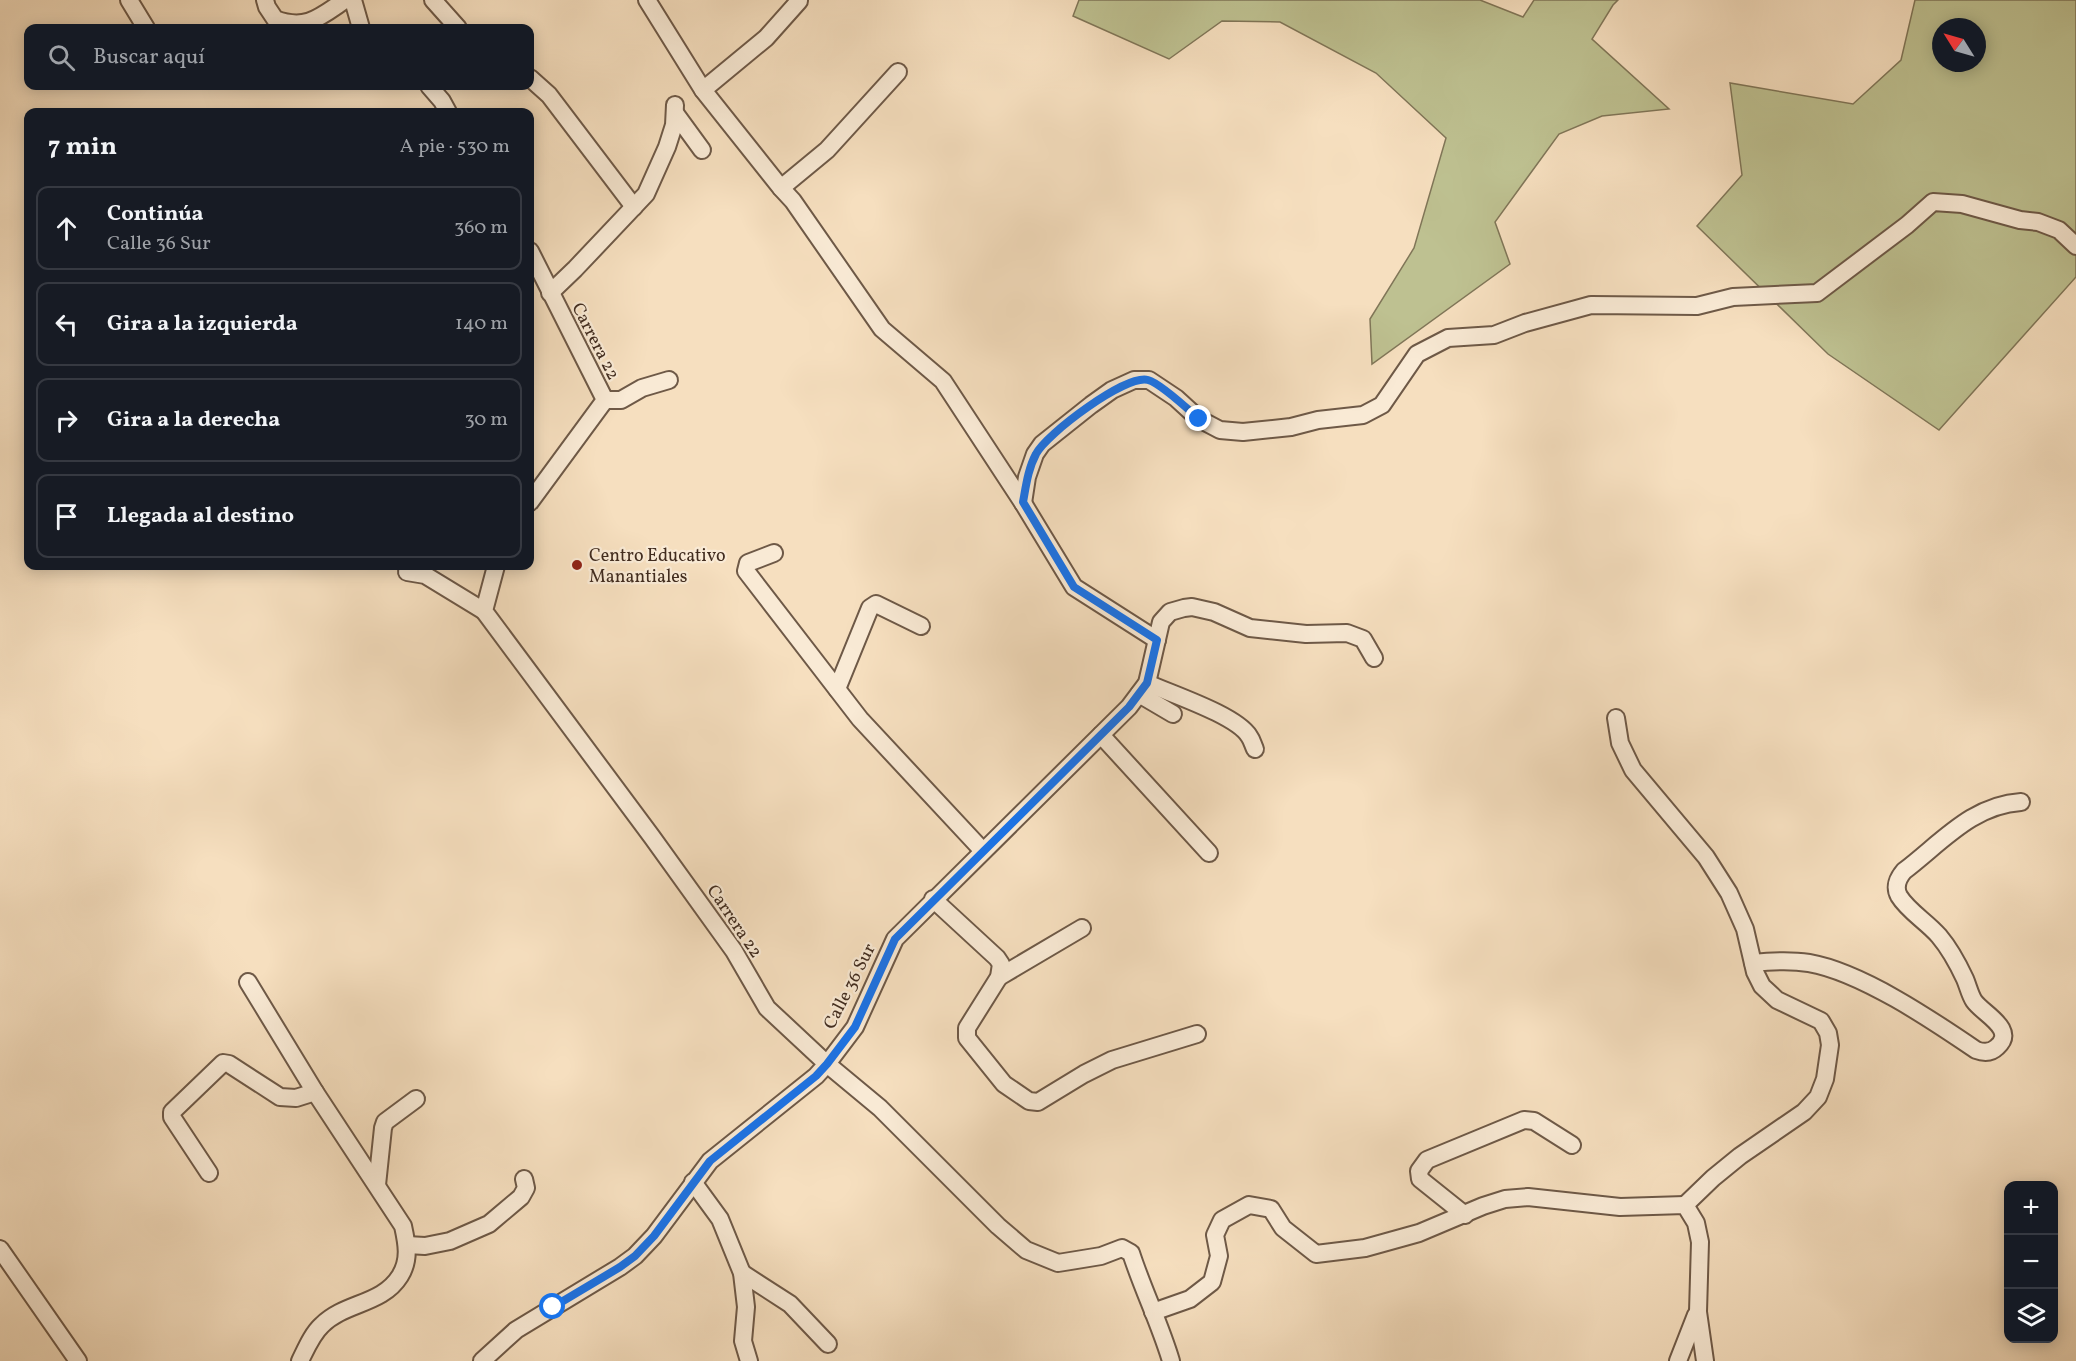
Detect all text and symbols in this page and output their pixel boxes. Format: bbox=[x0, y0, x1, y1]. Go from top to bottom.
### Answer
north arrow bbox=[1932, 18, 1986, 72]
search box bbox=[24, 24, 534, 90]
icon: search bbox=[45, 41, 78, 74]
text: Buscar aquí bbox=[93, 42, 205, 73]
text: 7 min bbox=[48, 129, 117, 165]
text: A pie · 530 m bbox=[400, 133, 510, 161]
text: Continúa bbox=[107, 199, 204, 230]
icon: ahead bbox=[50, 212, 83, 245]
text: 360 m bbox=[454, 214, 508, 242]
text: Calle 36 Sur bbox=[107, 230, 211, 258]
street label: Carrera 22 bbox=[565, 299, 625, 385]
icon: left bbox=[50, 308, 83, 341]
text: Gira a la izquierda bbox=[107, 309, 298, 340]
text: 140 m bbox=[455, 310, 508, 338]
icon: right bbox=[50, 404, 83, 437]
text: Gira a la derecha bbox=[107, 405, 280, 436]
route end bbox=[1185, 405, 1211, 431]
text: 30 m bbox=[464, 406, 508, 434]
icon: arrive bbox=[50, 500, 83, 533]
text: Llegada al destino bbox=[107, 501, 294, 532]
place label: Centro Educativo Manantiales bbox=[589, 544, 726, 590]
marker: Centro Educativo Manantiales bbox=[570, 558, 584, 572]
street label: Carrera 22 bbox=[700, 880, 768, 964]
street label: Calle 36 Sur bbox=[818, 939, 883, 1034]
map controls bbox=[2004, 1181, 2058, 1343]
button: + bbox=[2004, 1181, 2058, 1235]
button: − bbox=[2004, 1235, 2058, 1289]
button: layers bbox=[2004, 1289, 2058, 1343]
route start bbox=[539, 1293, 565, 1319]

